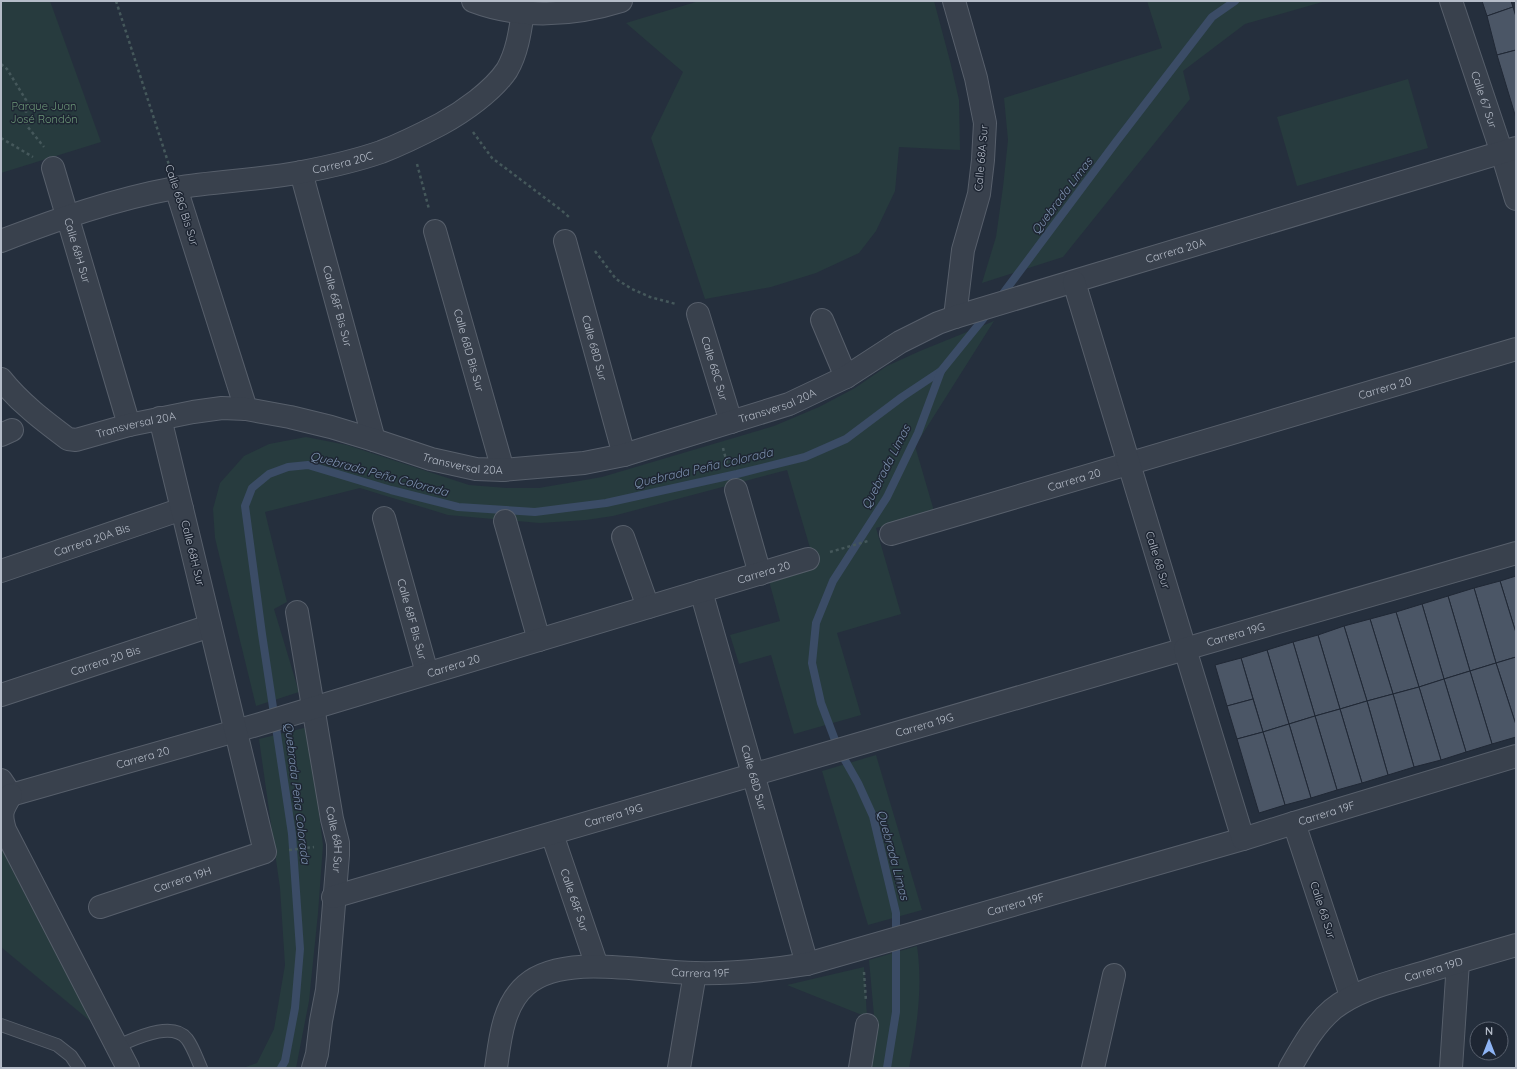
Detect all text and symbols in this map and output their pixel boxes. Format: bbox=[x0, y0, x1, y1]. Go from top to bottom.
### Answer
street label: Calle 67 Sur bbox=[1468, 69, 1500, 131]
park label: Parque Juan José Rondón bbox=[10, 99, 78, 126]
street label: Calle 68A Sur bbox=[971, 123, 991, 192]
street label: Carrera 20C bbox=[311, 148, 375, 177]
water label: Quebrada Limas bbox=[1028, 153, 1096, 237]
street label: Calle 68G Bis Sur bbox=[162, 162, 202, 248]
street label: Calle 68H Sur bbox=[61, 216, 94, 286]
street label: Carrera 20A bbox=[1144, 235, 1207, 266]
street label: Calle 68F Bis Sur bbox=[320, 264, 355, 349]
street label: Calle 68D Bis Sur bbox=[451, 307, 488, 394]
street label: Calle 68D Sur bbox=[579, 314, 610, 383]
street label: Calle 68C Sur bbox=[698, 335, 731, 403]
street label: Carrera 20 bbox=[1357, 373, 1413, 402]
street label: Transversal 20A bbox=[737, 385, 818, 426]
street label: Transversal 20A bbox=[94, 409, 177, 441]
water label: Quebrada Limas bbox=[858, 421, 914, 511]
water label: Quebrada Peña Colorada bbox=[632, 444, 775, 491]
water label: Quebrada Peña Colorada bbox=[308, 448, 451, 499]
street label: Transversal 20A bbox=[421, 450, 503, 477]
street label: Carrera 20 bbox=[1046, 465, 1102, 494]
street label: Calle 68H Sur bbox=[178, 519, 208, 588]
street label: Carrera 20A Bis bbox=[52, 520, 132, 559]
street label: Calle 68 Sur bbox=[1143, 529, 1174, 591]
street label: Carrera 20 bbox=[735, 558, 792, 587]
street label: Calle 68F Bis Sur bbox=[394, 577, 430, 662]
street label: Carrera 19G bbox=[1205, 619, 1266, 649]
street label: Carrera 20 Bis bbox=[69, 643, 142, 679]
street label: Carrera 20 bbox=[425, 651, 482, 680]
street label: Carrera 19G bbox=[894, 710, 955, 740]
water label: Quebrada Peña Colorada bbox=[281, 721, 314, 865]
street label: Carrera 20 bbox=[114, 743, 171, 772]
street label: Calle 68D Sur bbox=[738, 743, 770, 813]
street label: Carrera 19F bbox=[1296, 798, 1357, 828]
street label: Carrera 19G bbox=[583, 800, 644, 830]
street label: Calle 68H Sur bbox=[323, 805, 345, 874]
water label: Quebrada Limas bbox=[874, 808, 913, 903]
street label: Carrera 19H bbox=[152, 863, 213, 896]
street label: Calle 68F Sur bbox=[557, 867, 592, 934]
street label: Calle 68 Sur bbox=[1307, 880, 1339, 941]
street label: Carrera 19F bbox=[986, 889, 1046, 919]
street label: Carrera 19D bbox=[1403, 954, 1464, 985]
street label: Carrera 19F bbox=[671, 965, 730, 980]
north arrow bbox=[1469, 1021, 1509, 1061]
text: N bbox=[1485, 1024, 1493, 1038]

